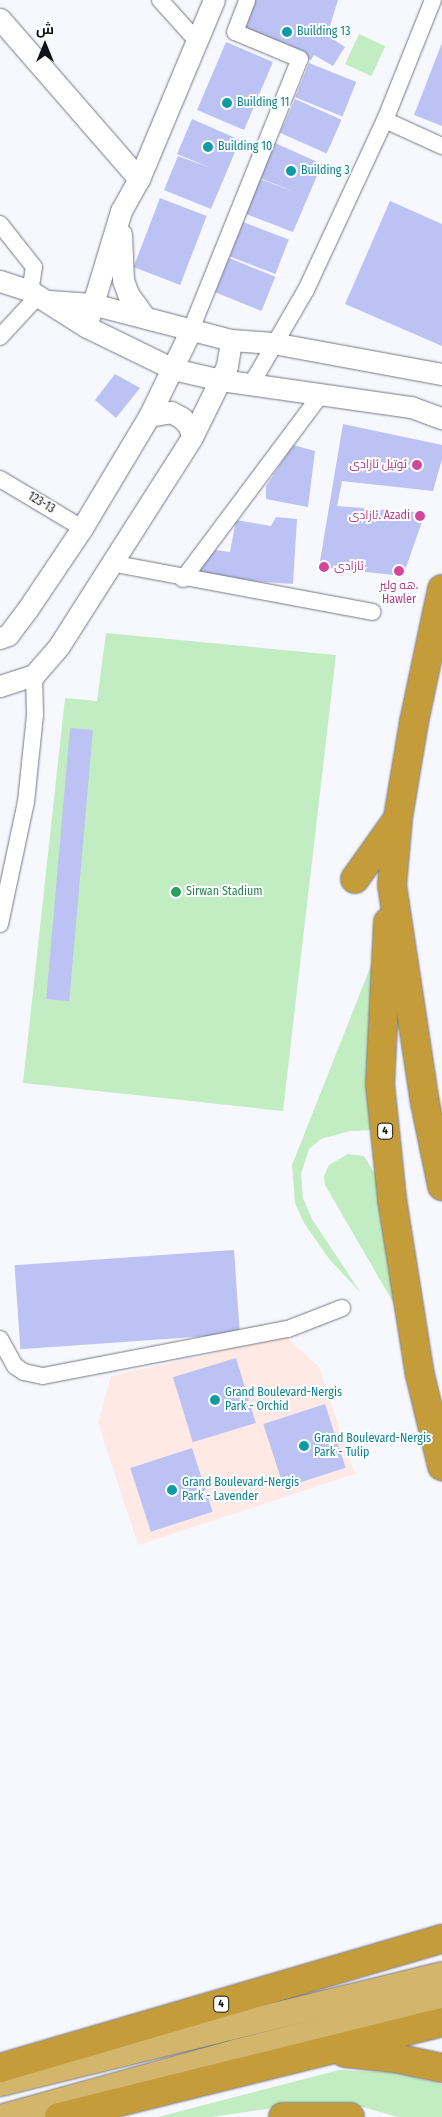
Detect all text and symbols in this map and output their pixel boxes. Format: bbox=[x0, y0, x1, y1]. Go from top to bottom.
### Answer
north arrow bbox=[20, 20, 70, 70]
text: ش bbox=[36, 21, 54, 38]
place label: Building 13 bbox=[297, 25, 350, 39]
marker: Building 13 bbox=[281, 26, 293, 38]
place label: Building 11 bbox=[237, 96, 289, 110]
marker: Building 11 bbox=[221, 97, 233, 109]
place label: Building 10 bbox=[218, 140, 272, 154]
marker: Building 10 bbox=[202, 141, 214, 153]
place label: Building 3 bbox=[301, 164, 350, 178]
marker: Building 3 bbox=[285, 165, 297, 177]
place label: ئوتیل ئازادی bbox=[349, 458, 407, 472]
marker: ئوتیل ئازادی bbox=[411, 459, 423, 471]
street label: 123-13 bbox=[25, 489, 57, 517]
place label: ئازادى. Azadi bbox=[349, 509, 410, 523]
marker: ئازادى. Azadi bbox=[414, 510, 426, 522]
place label: ئازادی bbox=[334, 560, 364, 574]
marker: ئازادی bbox=[318, 561, 330, 573]
marker: هه ولير. Hawler bbox=[393, 565, 405, 577]
place label: هه ولير. Hawler bbox=[380, 579, 418, 607]
place label: Sirwan Stadium bbox=[186, 885, 263, 899]
marker: Sirwan Stadium bbox=[170, 886, 182, 898]
road number: 4 bbox=[376, 1122, 394, 1140]
place label: Grand Boulevard-Nergis Park - Orchid bbox=[225, 1386, 342, 1414]
marker: Grand Boulevard-Nergis Park - Orchid bbox=[209, 1394, 221, 1406]
place label: Grand Boulevard-Nergis Park - Tulip bbox=[314, 1432, 431, 1460]
marker: Grand Boulevard-Nergis Park - Tulip bbox=[298, 1440, 310, 1452]
place label: Grand Boulevard-Nergis Park - Lavender bbox=[182, 1476, 299, 1504]
marker: Grand Boulevard-Nergis Park - Lavender bbox=[166, 1484, 178, 1496]
road number: 4 bbox=[212, 1996, 230, 2012]

